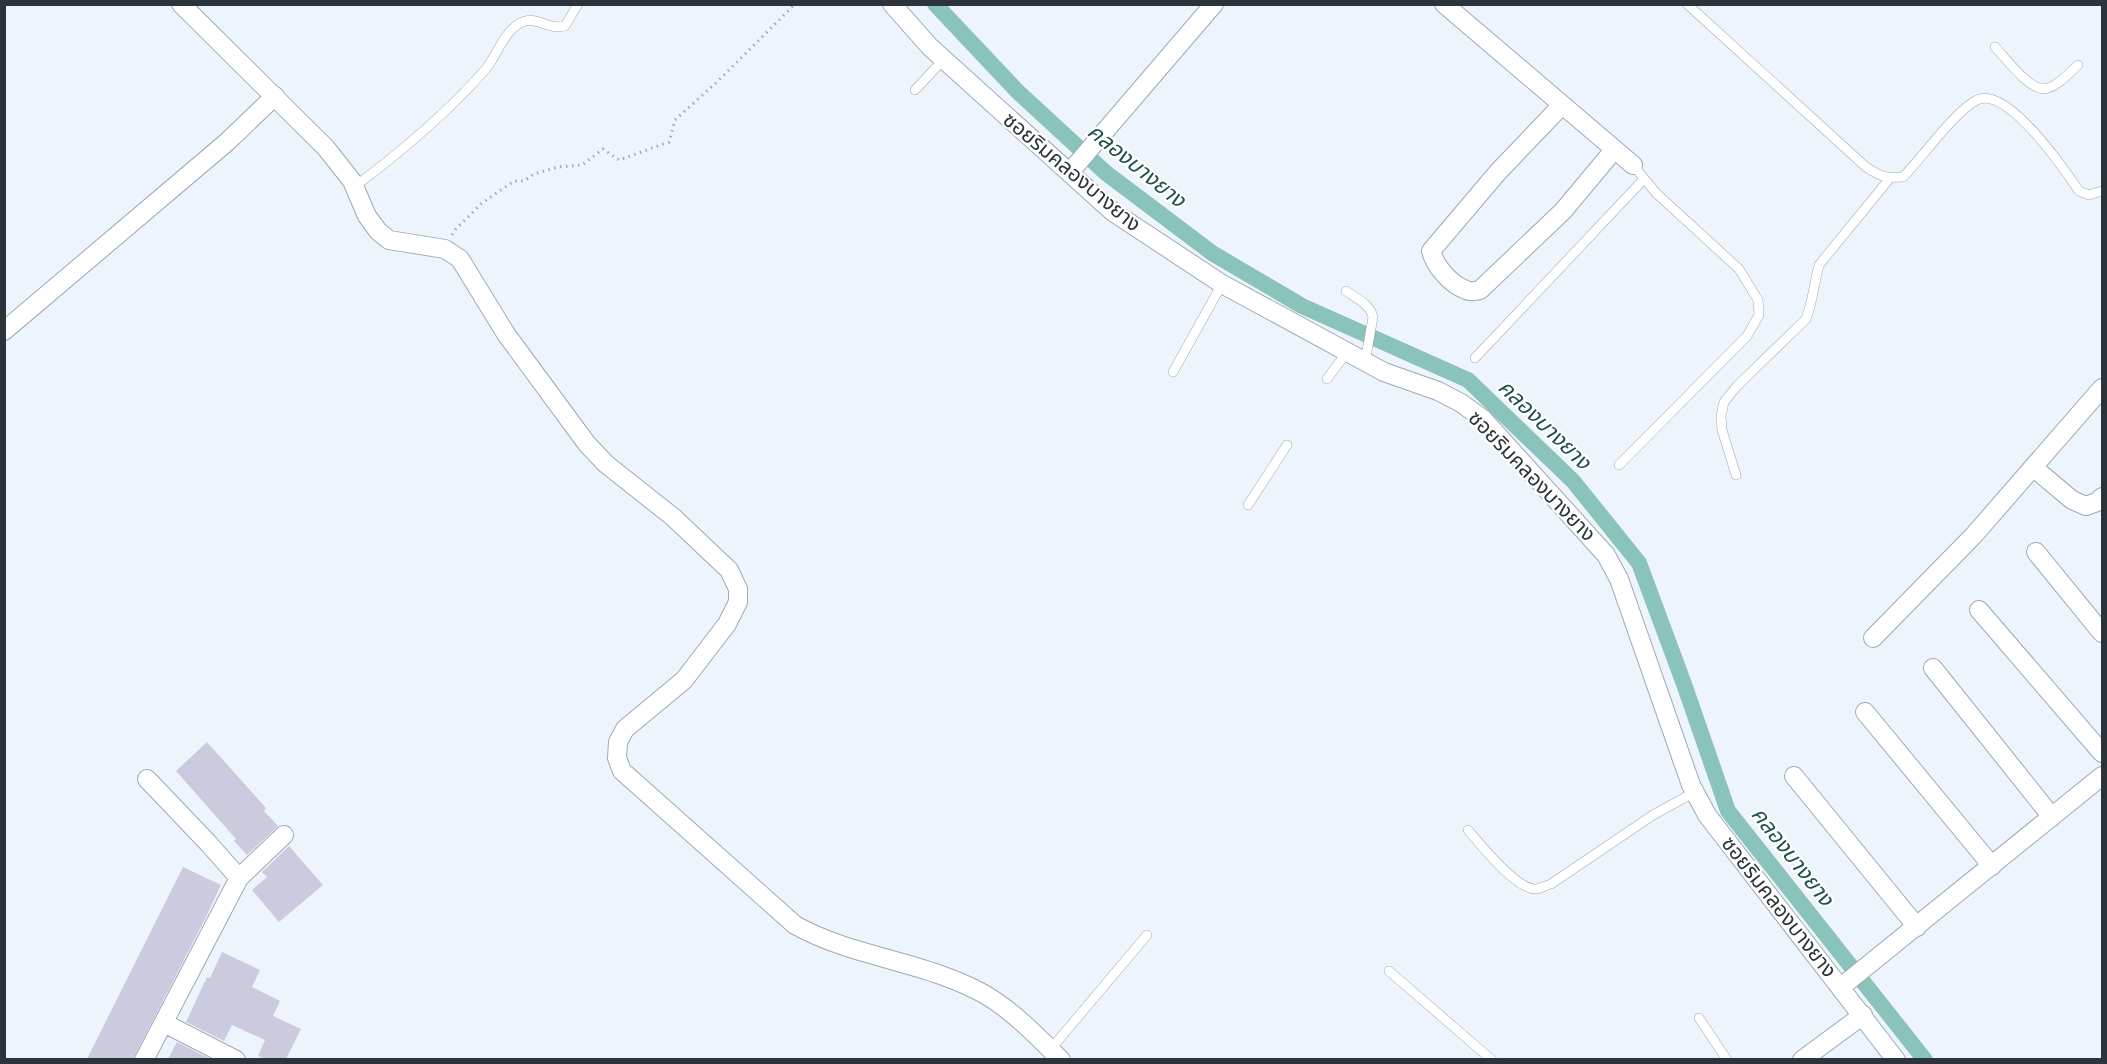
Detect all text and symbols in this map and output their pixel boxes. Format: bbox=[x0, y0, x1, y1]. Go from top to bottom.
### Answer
street label: ซอยริมคลองบางยาง bbox=[998, 107, 1146, 237]
water label: คลองบางยาง bbox=[1082, 118, 1191, 214]
water label: คลองบางยาง bbox=[1493, 374, 1597, 476]
street label: ซอยริมคลองบางยาง bbox=[1464, 406, 1600, 546]
water label: คลองบางยาง bbox=[1746, 802, 1840, 912]
street label: ซอยริมคลองบางยาง bbox=[1716, 832, 1842, 982]

